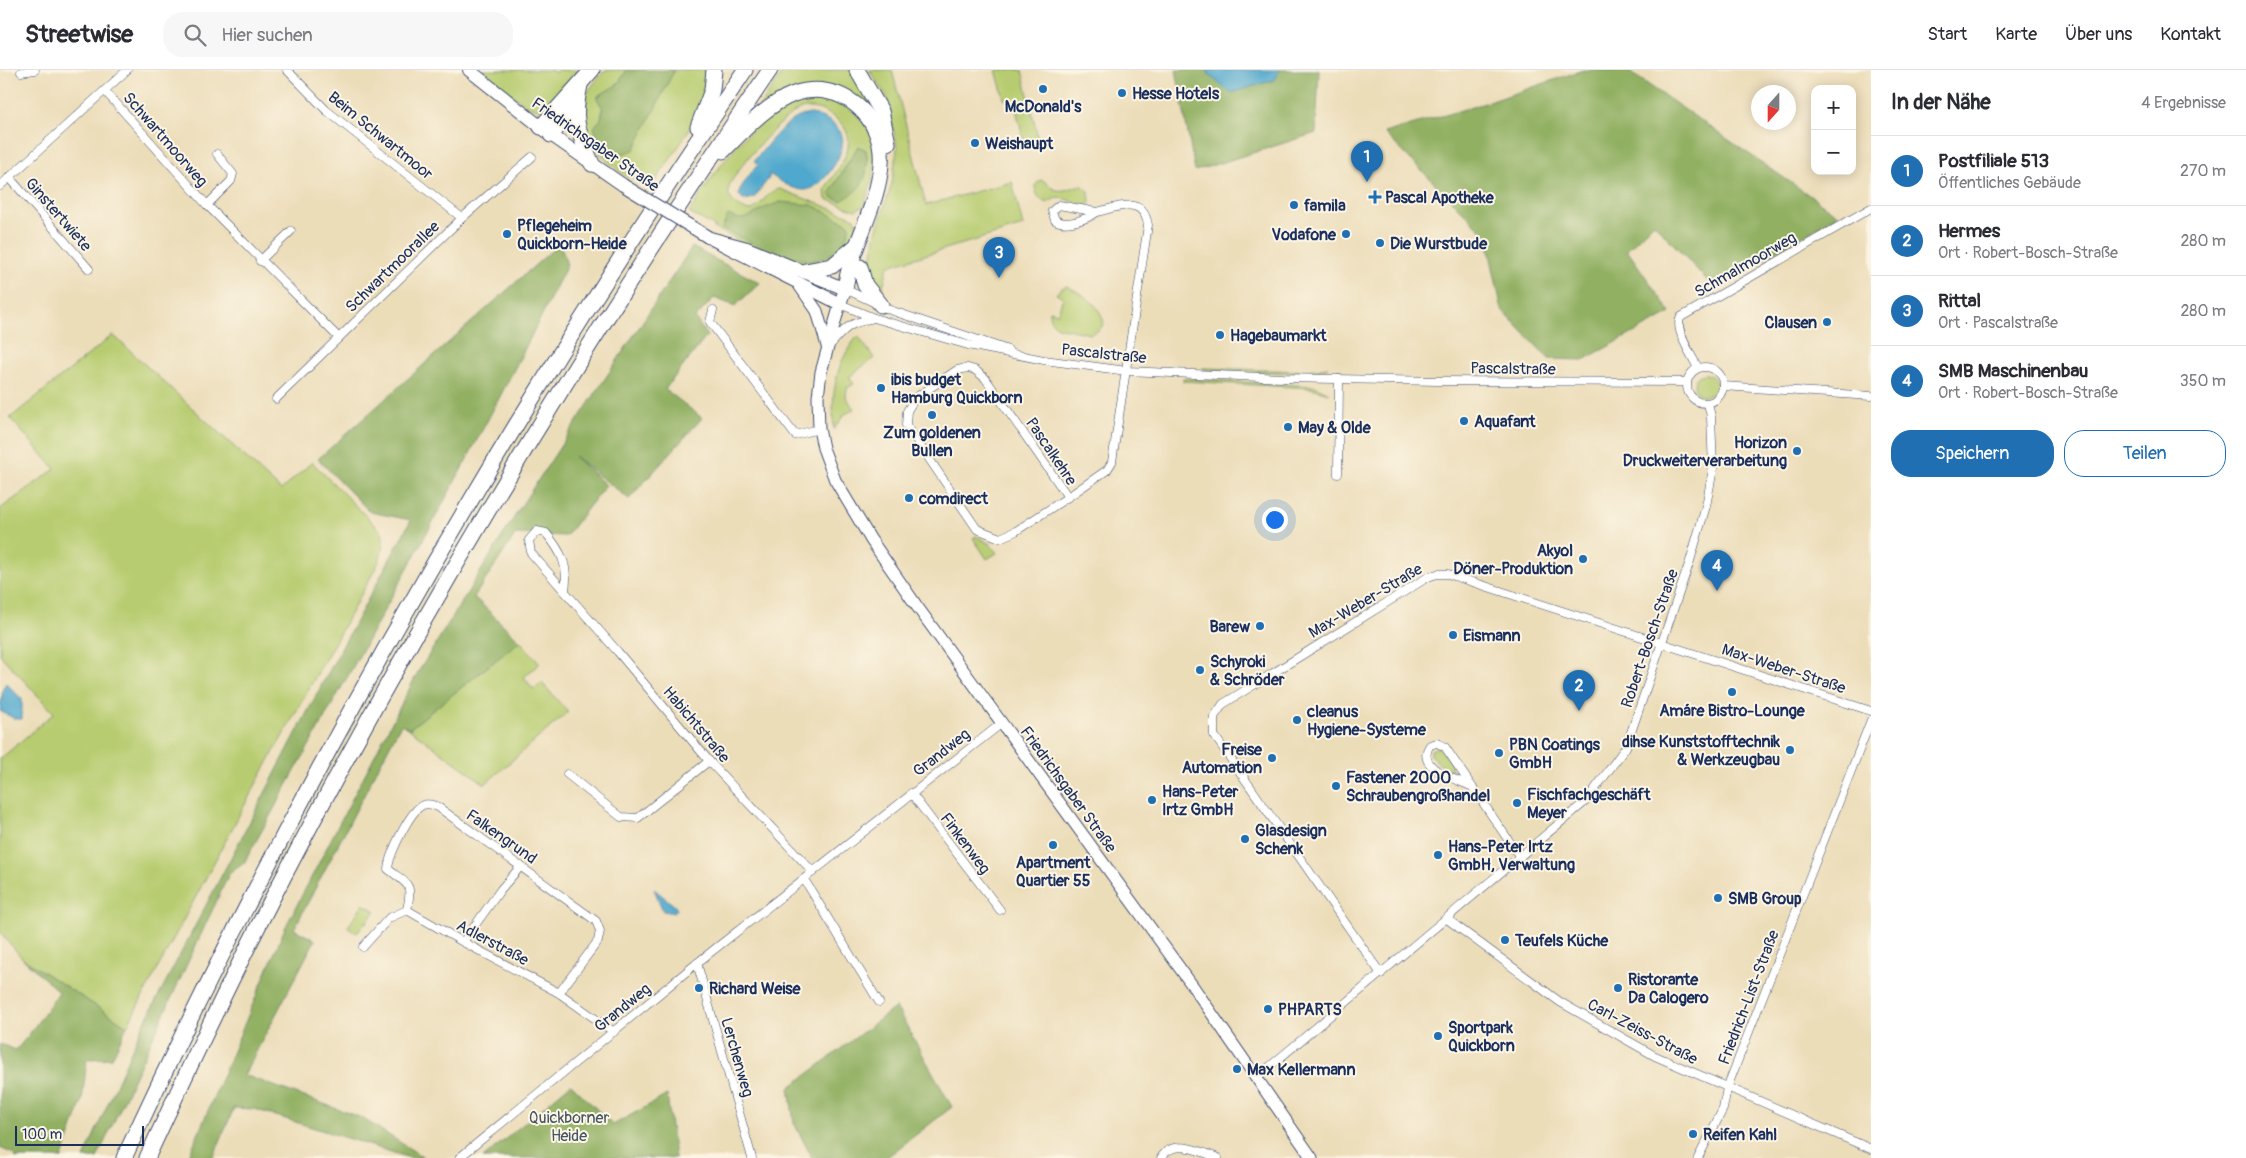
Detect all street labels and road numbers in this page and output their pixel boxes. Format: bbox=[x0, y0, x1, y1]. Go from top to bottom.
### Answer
street label: Beim Schwartmoor bbox=[324, 87, 437, 184]
street label: Schwartmoorweg bbox=[119, 88, 212, 191]
street label: Friedrichsgaber Straße bbox=[528, 93, 663, 196]
street label: Ginstertwiete bbox=[21, 174, 96, 256]
street label: Schwartmoorallee bbox=[341, 217, 444, 317]
street label: Schmalmoorweg bbox=[1691, 228, 1800, 302]
street label: Pascalstraße bbox=[1060, 340, 1148, 368]
street label: Pascalstraße bbox=[1470, 358, 1556, 380]
street label: Pascalkehre bbox=[1021, 414, 1081, 489]
street label: Max-Weber-Straße bbox=[1305, 559, 1426, 643]
street label: Robert-Bosch-Straße bbox=[1617, 566, 1683, 710]
street label: Max-Weber-Straße bbox=[1719, 639, 1848, 698]
street label: Habichtstraße bbox=[658, 682, 734, 767]
street label: Friedrichsgaber Straße bbox=[1016, 723, 1121, 857]
street label: Grandweg bbox=[909, 724, 974, 781]
street label: Falkengrund bbox=[462, 805, 541, 869]
street label: Finkenweg bbox=[936, 809, 995, 878]
street label: Adlerstraße bbox=[453, 916, 532, 970]
street label: Friedrich-List-Straße bbox=[1714, 927, 1784, 1068]
street label: Grandweg bbox=[590, 979, 655, 1037]
street label: Carl-Zeiss-Straße bbox=[1584, 994, 1701, 1069]
street label: Lerchenweg bbox=[716, 1015, 758, 1099]

